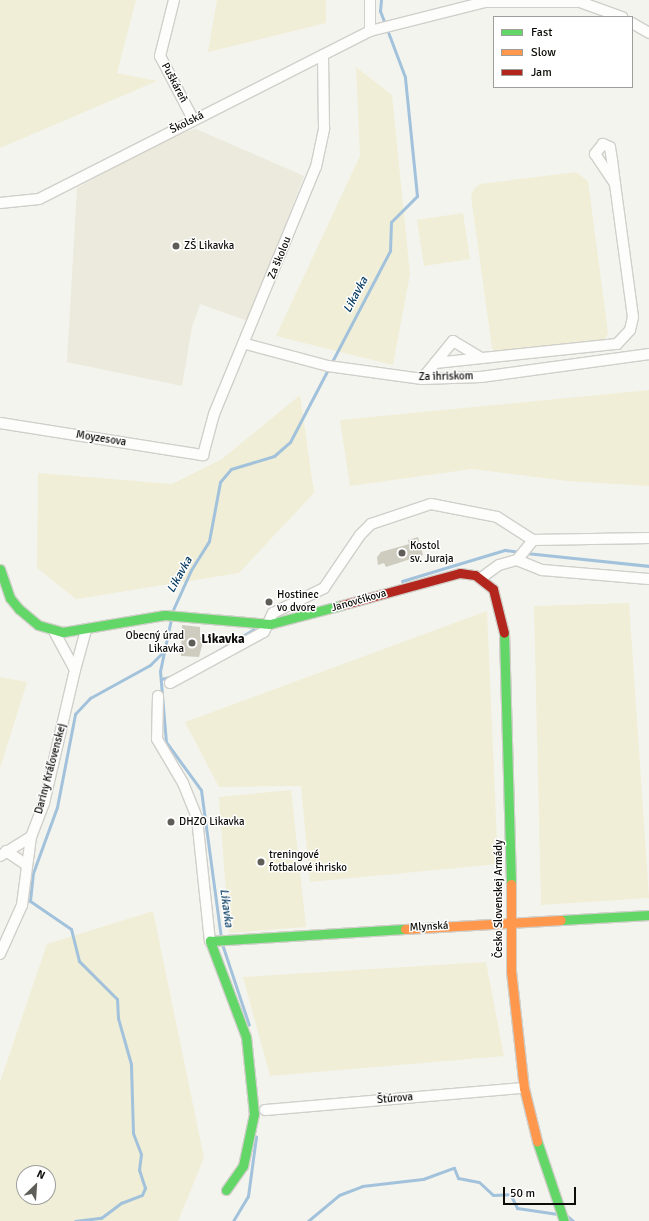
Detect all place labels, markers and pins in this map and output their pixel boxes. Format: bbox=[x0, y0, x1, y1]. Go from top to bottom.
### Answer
place label: ZŠ Likavka bbox=[184, 239, 234, 253]
marker: ZŠ Likavka bbox=[171, 241, 181, 251]
place label: Kostol sv. Juraja bbox=[410, 540, 454, 566]
marker: Kostol sv. Juraja bbox=[397, 548, 407, 558]
place label: Hostinec vo dvore bbox=[277, 589, 319, 615]
marker: Hostinec vo dvore bbox=[264, 597, 274, 607]
place label: Obecný úrad Likavka bbox=[126, 630, 184, 656]
marker: Obecný úrad Likavka bbox=[187, 638, 197, 648]
place label: DHZO Likavka bbox=[179, 815, 245, 829]
marker: DHZO Likavka bbox=[166, 817, 176, 827]
place label: treningové fotbalové ihrisko bbox=[269, 849, 347, 875]
marker: treningové fotbalové ihrisko bbox=[256, 857, 266, 867]

